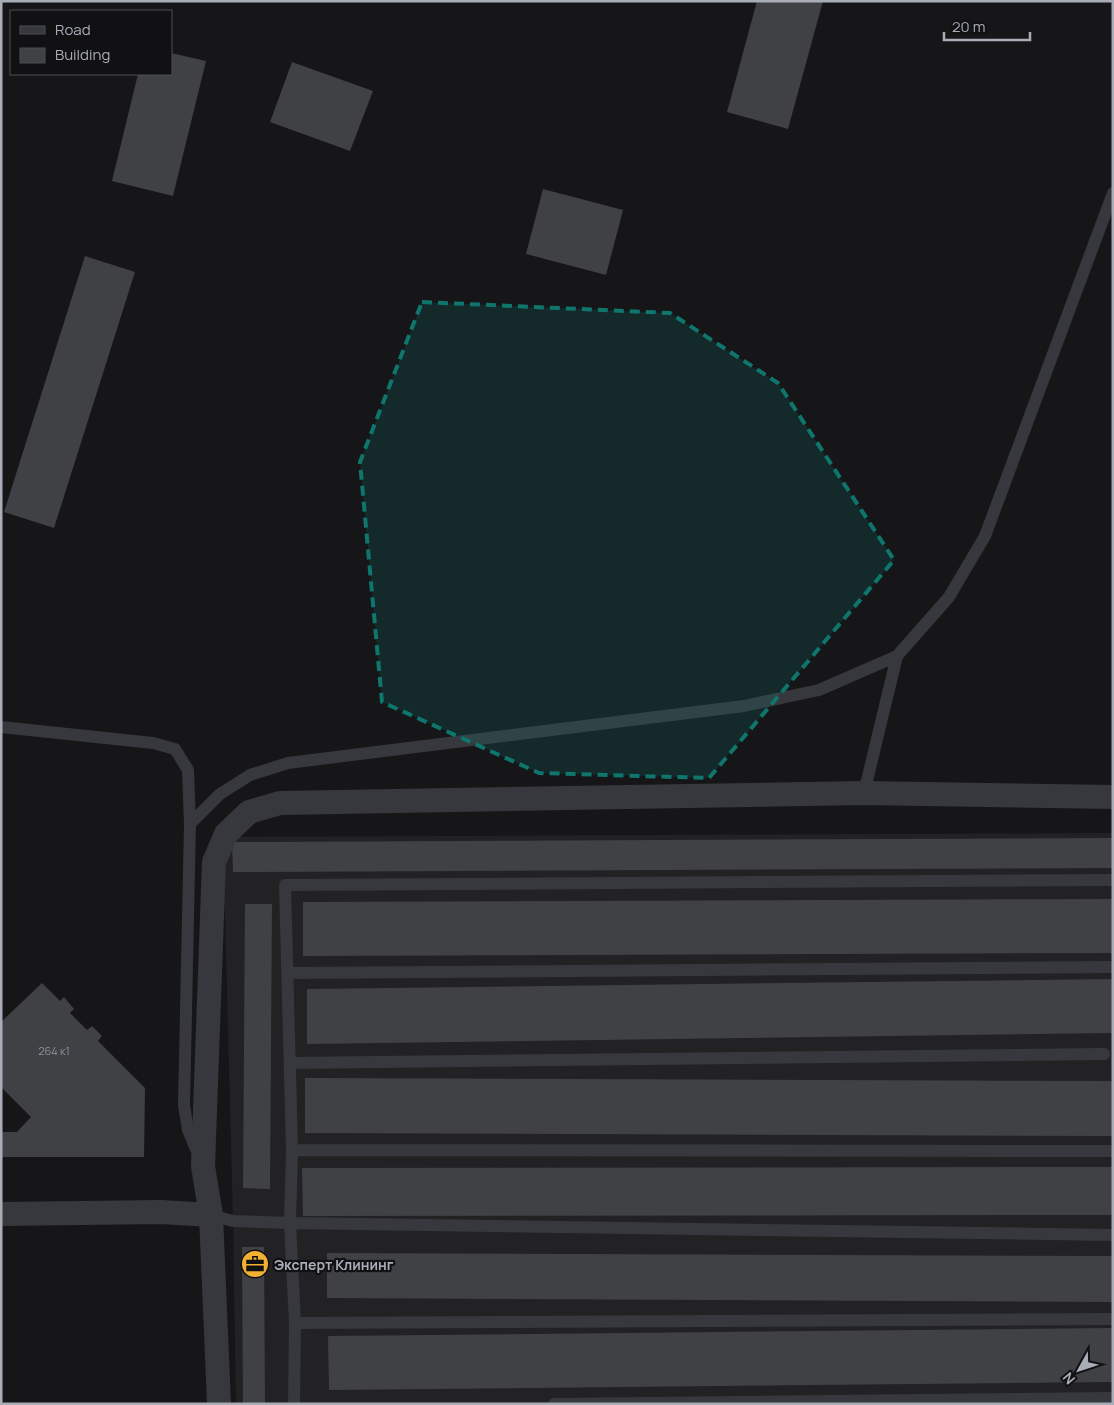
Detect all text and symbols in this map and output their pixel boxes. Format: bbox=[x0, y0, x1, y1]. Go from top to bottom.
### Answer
legend bbox=[10, 10, 172, 75]
scale bar bbox=[944, 10, 1030, 42]
text: 20 m bbox=[952, 16, 985, 37]
text: Road bbox=[55, 19, 91, 40]
text: Building bbox=[55, 44, 110, 65]
house number: 264 к1 bbox=[38, 1043, 70, 1058]
office icon: Эксперт Клининг bbox=[240, 1249, 270, 1279]
place label: Эксперт Клининг bbox=[274, 1255, 394, 1274]
north arrow bbox=[1054, 1345, 1104, 1395]
text: N bbox=[1058, 1369, 1079, 1389]

